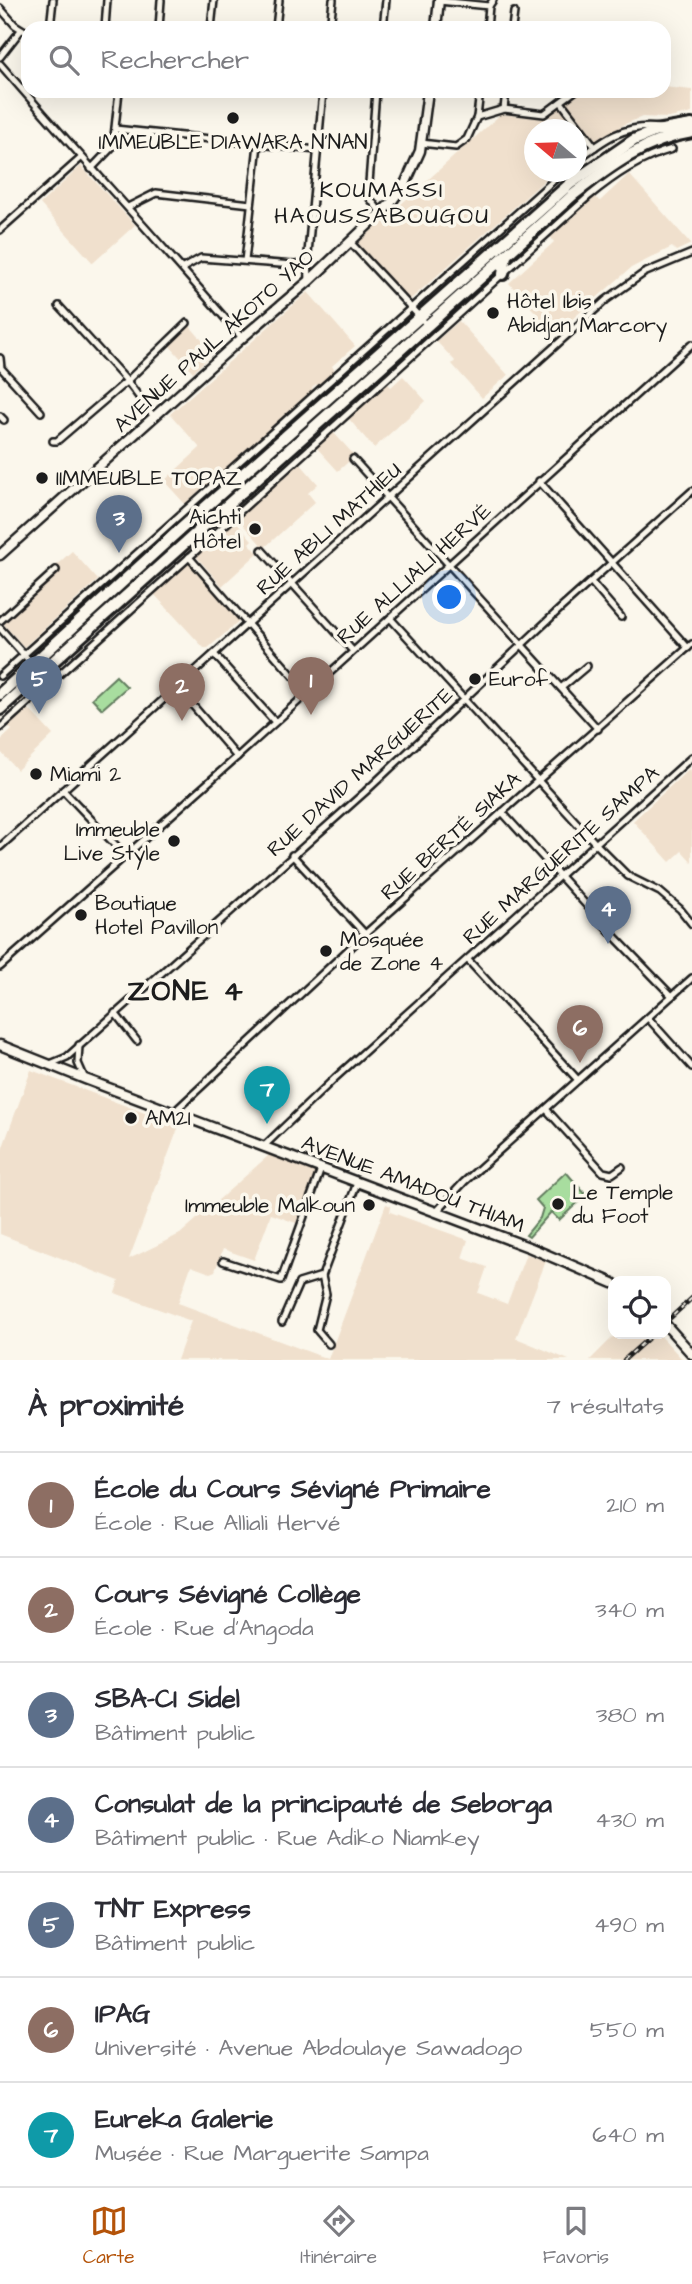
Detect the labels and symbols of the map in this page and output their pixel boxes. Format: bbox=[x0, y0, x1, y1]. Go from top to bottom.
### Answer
marker: IMMEUBLE DIAWARA N'NAN bbox=[225, 110, 241, 126]
north arrow bbox=[524, 119, 587, 182]
place label: IMMEUBLE DIAWARA N'NAN bbox=[98, 128, 368, 157]
district label: KOUMASSI HAOUSSABOUGOU bbox=[274, 174, 490, 232]
street label: AVENUE PAUL AKOTO YAO bbox=[107, 243, 321, 439]
place label: Hôtel Ibis Abidjan Marcory bbox=[507, 287, 668, 342]
marker: Hôtel Ibis Abidjan Marcory bbox=[485, 305, 501, 321]
street label: RUE ABLI MATHIEU bbox=[250, 456, 408, 602]
place label: IIMMEUBLE TOPAZ bbox=[56, 464, 242, 493]
marker: IIMMEUBLE TOPAZ bbox=[34, 470, 50, 486]
pin: 3 bbox=[96, 495, 142, 553]
street label: RUE ALLIALI HERVÉ bbox=[330, 496, 498, 651]
place label: Aichti Hôtel bbox=[189, 503, 241, 556]
marker: Aichti Hôtel bbox=[247, 521, 263, 537]
your location bbox=[432, 580, 466, 614]
pin: 5 bbox=[16, 656, 62, 714]
pin: 1 bbox=[288, 657, 334, 715]
pin: 2 bbox=[159, 663, 205, 721]
place label: Eurof bbox=[489, 665, 548, 694]
marker: Eurof bbox=[467, 671, 483, 687]
street label: RUE DAVID MARGUERITE bbox=[261, 680, 460, 863]
street label: RUE MARGUERITE SAMPA bbox=[456, 758, 666, 951]
place label: Miami 2 bbox=[50, 760, 121, 789]
street label: RUE BERTÉ SIAKA bbox=[374, 765, 528, 907]
marker: Miami 2 bbox=[28, 766, 44, 782]
place label: Immeuble Live Style bbox=[63, 815, 160, 870]
marker: Immeuble Live Style bbox=[166, 833, 182, 849]
pin: 4 bbox=[585, 886, 631, 944]
place label: Boutique Hotel Pavillon bbox=[95, 889, 218, 942]
marker: Boutique Hotel Pavillon bbox=[73, 907, 89, 923]
place label: Mosquée de Zone 4 bbox=[340, 925, 443, 978]
marker: Mosquée de Zone 4 bbox=[318, 943, 334, 959]
district label: ZONE 4 bbox=[127, 972, 245, 1011]
pin: 6 bbox=[557, 1005, 603, 1063]
pin: 7 bbox=[244, 1066, 290, 1124]
place label: AM2I bbox=[145, 1104, 191, 1133]
marker: AM2I bbox=[123, 1110, 139, 1126]
street label: AVENUE AMADOU THIAM bbox=[297, 1128, 529, 1240]
place label: Le Temple du Foot bbox=[572, 1178, 673, 1231]
place label: Immeuble Malkoun bbox=[185, 1191, 355, 1220]
marker: Le Temple du Foot bbox=[550, 1196, 566, 1212]
marker: Immeuble Malkoun bbox=[361, 1197, 377, 1213]

